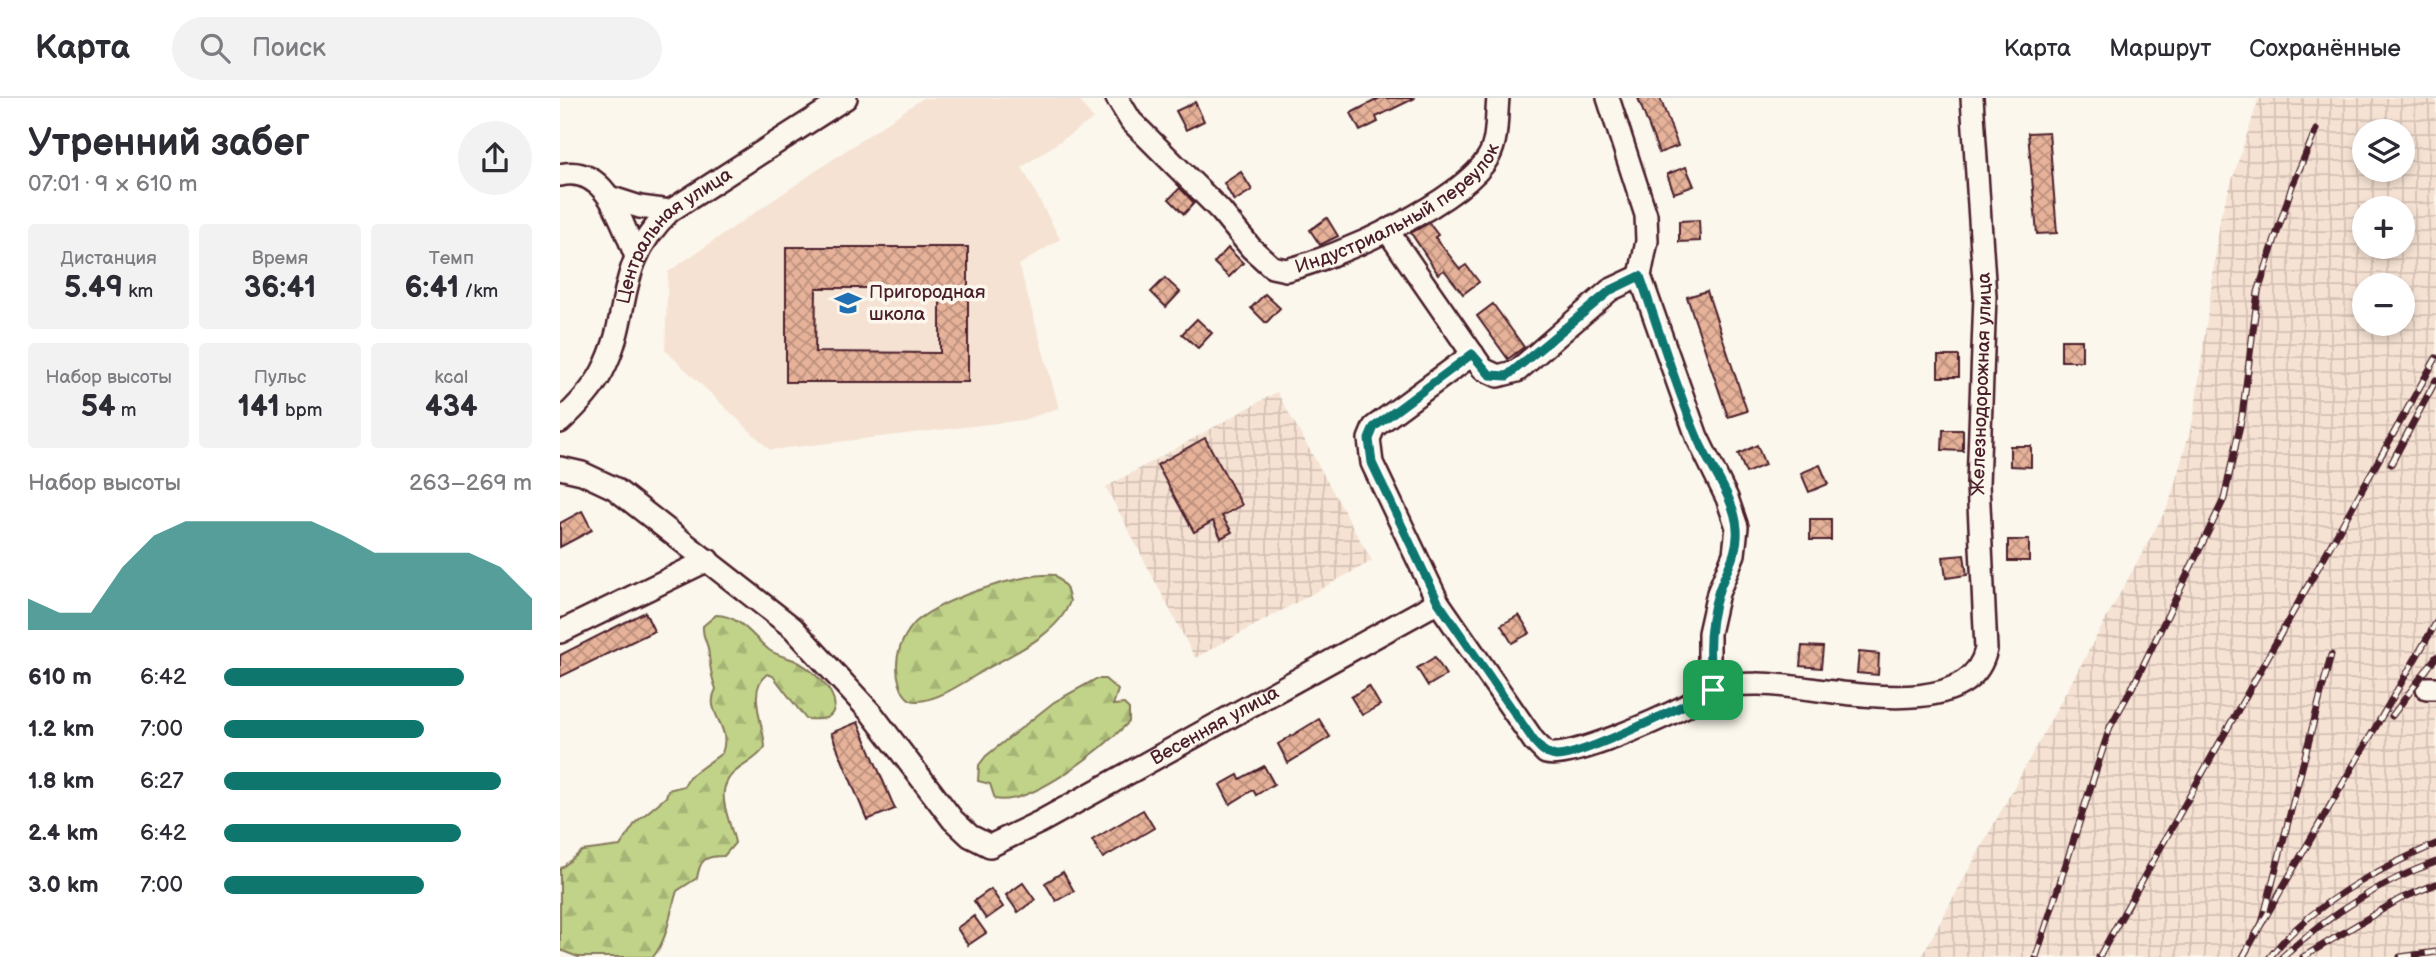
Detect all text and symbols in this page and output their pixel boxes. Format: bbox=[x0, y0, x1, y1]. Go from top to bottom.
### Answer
search box bbox=[172, 17, 662, 80]
text: Карта bbox=[35, 28, 130, 68]
icon: search bbox=[196, 29, 234, 67]
text: Поиск bbox=[252, 33, 326, 64]
text: Карта bbox=[2004, 34, 2071, 63]
text: Маршрут bbox=[2109, 34, 2211, 63]
text: Сохранённые bbox=[2249, 34, 2401, 63]
map controls bbox=[2352, 119, 2415, 336]
button: layers bbox=[2352, 119, 2415, 182]
text: Утренний забег bbox=[28, 121, 310, 166]
button: share bbox=[458, 121, 532, 195]
street label: Индустриальный переулок bbox=[1292, 140, 1505, 279]
street label: Центральная улица bbox=[612, 163, 736, 306]
text: 07:01 · 9 × 610 m bbox=[28, 170, 198, 198]
button: + bbox=[2352, 196, 2415, 259]
text: Дистанция bbox=[61, 247, 157, 270]
text: Время bbox=[252, 247, 308, 270]
text: Темп bbox=[429, 247, 474, 270]
text: 5.49 bbox=[64, 270, 123, 306]
text: 36:41 bbox=[244, 270, 316, 306]
text: 6:41 bbox=[404, 270, 459, 306]
street label: Железнодорожная улица bbox=[1966, 272, 1997, 496]
button: − bbox=[2352, 273, 2415, 336]
text: km bbox=[123, 280, 153, 303]
text: /km bbox=[459, 280, 498, 303]
place label: Пригородная школа bbox=[869, 281, 986, 326]
school or university icon: Пригородная школа bbox=[833, 288, 863, 318]
text: Набор высоты bbox=[45, 366, 172, 389]
text: Пульс bbox=[254, 366, 306, 389]
text: kcal bbox=[434, 366, 468, 389]
text: 54 bbox=[81, 389, 116, 425]
text: 141 bbox=[238, 389, 280, 425]
text: 434 bbox=[425, 389, 478, 425]
text: m bbox=[116, 399, 137, 422]
text: bpm bbox=[280, 399, 322, 422]
text: Набор высоты bbox=[28, 469, 181, 497]
text: 263–269 m bbox=[409, 469, 532, 497]
pin bbox=[1683, 660, 1743, 720]
text: 610 m bbox=[28, 663, 92, 691]
text: 6:42 bbox=[140, 663, 186, 691]
icon: arrive bbox=[1694, 671, 1732, 709]
street label: Весенняя улица bbox=[1146, 681, 1283, 770]
text: 1.2 km bbox=[28, 715, 94, 743]
text: 7:00 bbox=[140, 715, 183, 743]
text: 1.8 km bbox=[28, 767, 94, 795]
text: 6:27 bbox=[140, 767, 184, 795]
text: 2.4 km bbox=[28, 819, 98, 847]
text: 6:42 bbox=[140, 819, 186, 847]
text: 3.0 km bbox=[28, 871, 99, 899]
text: 7:00 bbox=[140, 871, 183, 899]

